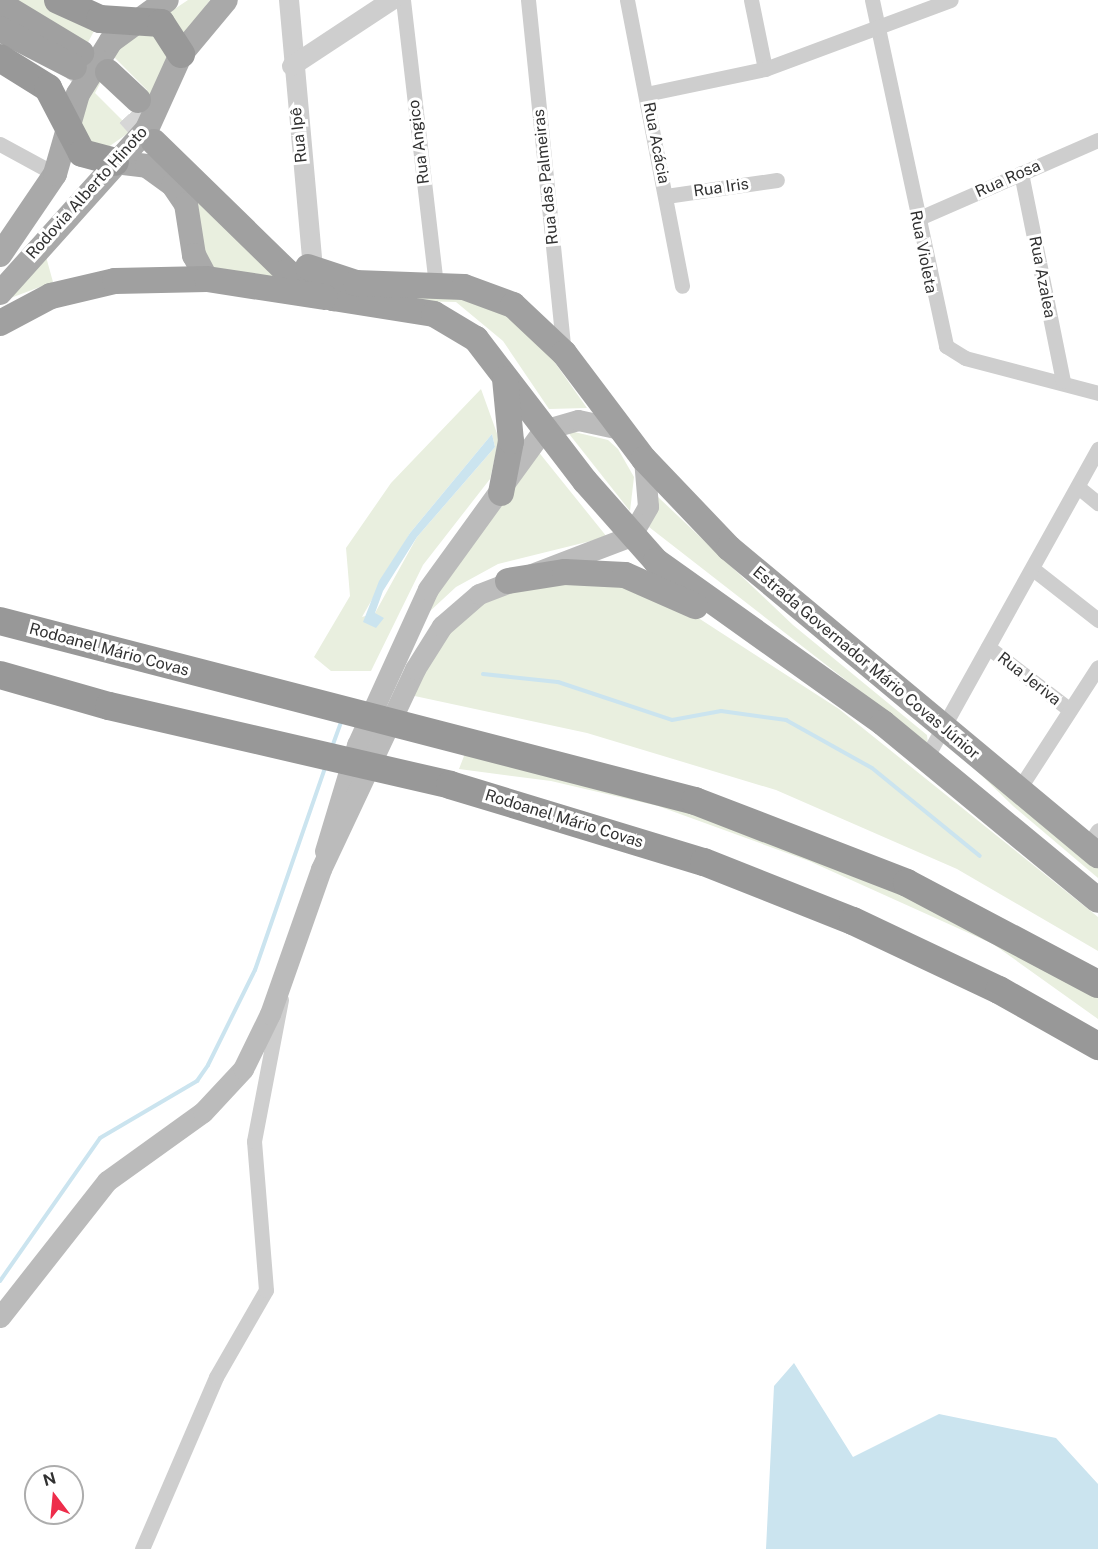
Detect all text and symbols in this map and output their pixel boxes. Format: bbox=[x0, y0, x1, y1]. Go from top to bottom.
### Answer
street label: Rua Angico bbox=[404, 99, 434, 185]
street label: Rua Acácia bbox=[639, 101, 673, 185]
street label: Rua Ipê bbox=[287, 106, 311, 164]
street label: Rua das Palmeiras bbox=[529, 108, 563, 246]
street label: Rodovia Alberto Hinoto bbox=[22, 123, 152, 263]
street label: Rua Rosa bbox=[972, 156, 1044, 202]
street label: Rua Iris bbox=[692, 175, 750, 201]
street label: Rua Violeta bbox=[906, 209, 940, 295]
street label: Rua Azalea bbox=[1025, 234, 1059, 320]
street label: Estrada Governador Mário Covas Júnior bbox=[749, 562, 983, 764]
street label: Rodoanel Mário Covas bbox=[27, 619, 191, 681]
street label: Rua Jeriva bbox=[994, 648, 1064, 710]
street label: Rodoanel Mário Covas bbox=[482, 786, 646, 852]
north arrow bbox=[24, 1465, 84, 1525]
text: N bbox=[41, 1468, 58, 1490]

